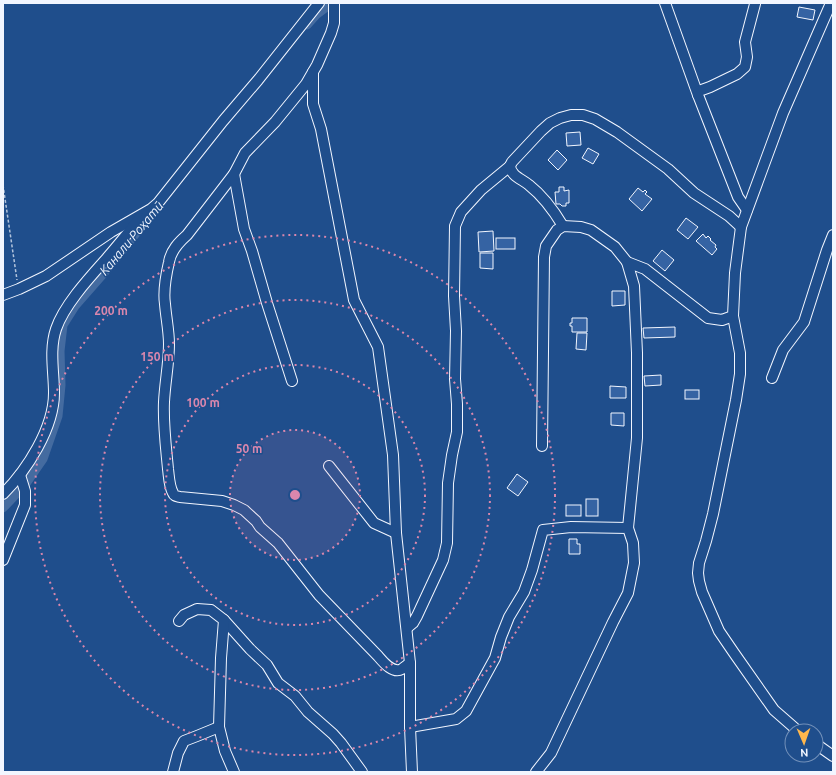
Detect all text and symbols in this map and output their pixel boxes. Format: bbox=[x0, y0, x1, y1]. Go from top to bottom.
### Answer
water label: Канали Роҳатӣ bbox=[96, 198, 166, 278]
text: 200 m bbox=[94, 304, 128, 317]
text: 150 m bbox=[140, 350, 174, 363]
text: 100 m bbox=[186, 396, 220, 409]
text: 50 m bbox=[236, 442, 262, 455]
centre of rings bbox=[288, 488, 302, 502]
north arrow bbox=[784, 723, 824, 763]
text: N bbox=[800, 747, 809, 759]

